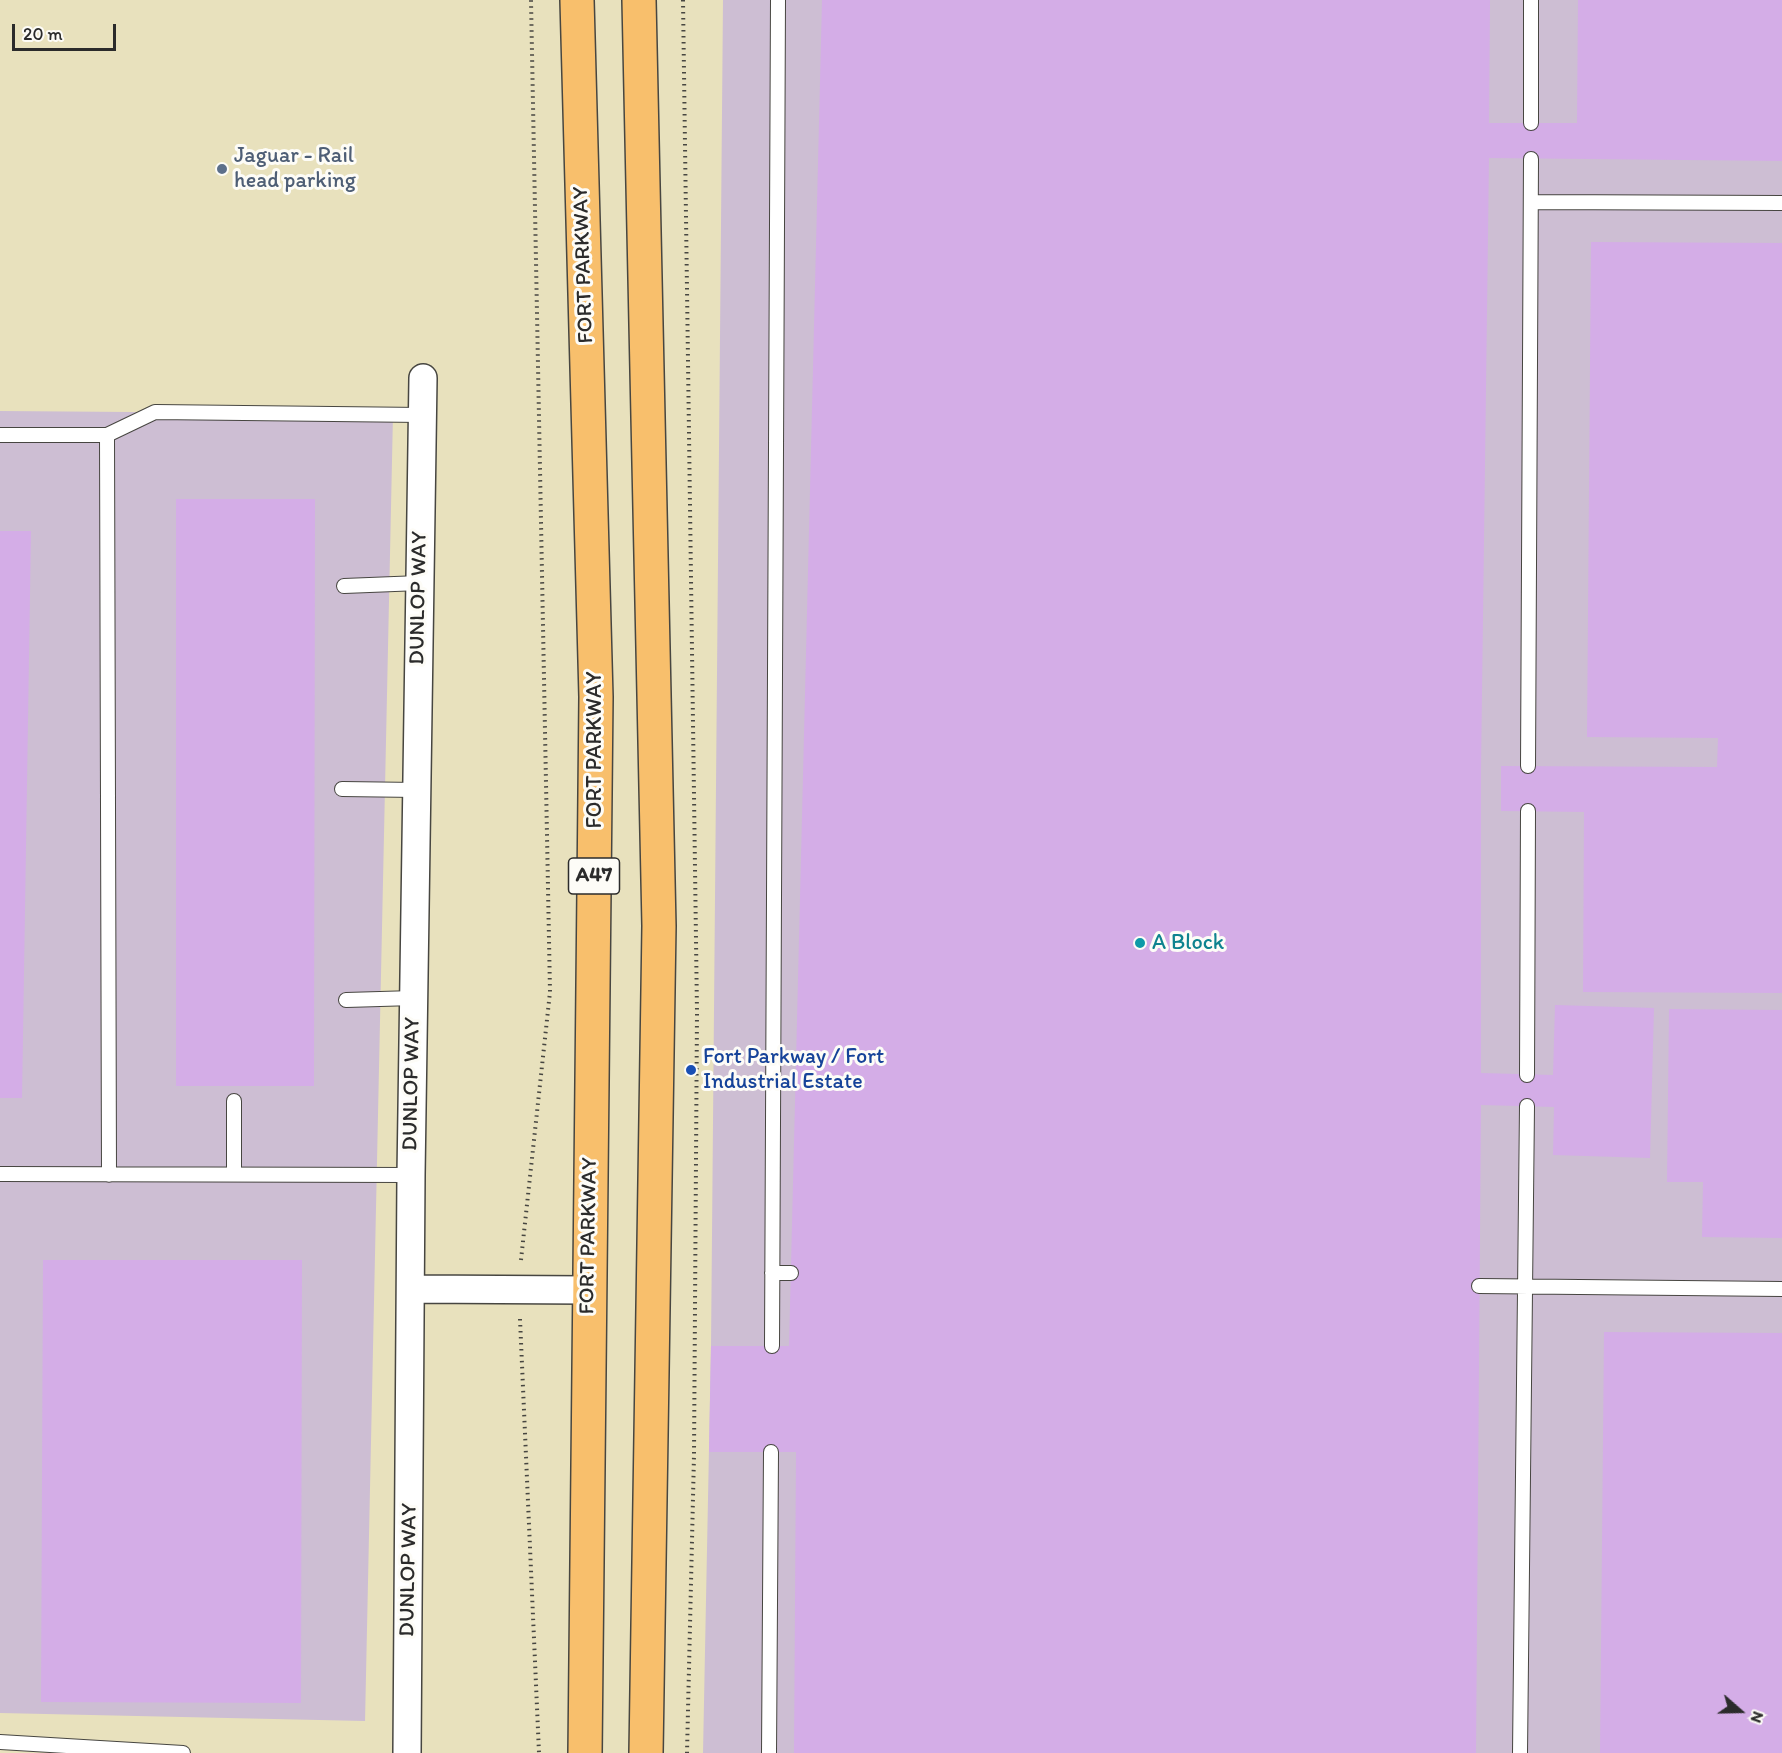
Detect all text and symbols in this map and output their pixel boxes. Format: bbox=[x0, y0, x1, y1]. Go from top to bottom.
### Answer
scale bar bbox=[15, 12, 118, 50]
text: 20 m bbox=[23, 23, 63, 45]
place label: Jaguar - Rail head parking bbox=[234, 143, 356, 194]
marker: Jaguar - Rail head parking bbox=[215, 162, 229, 176]
street label: FORT PARKWAY bbox=[568, 186, 600, 344]
street label: DUNLOP WAY bbox=[405, 531, 433, 665]
street label: FORT PARKWAY bbox=[582, 671, 608, 829]
road number: A47 bbox=[568, 858, 620, 894]
place label: A Block bbox=[1152, 930, 1224, 956]
marker: A Block bbox=[1133, 936, 1147, 950]
street label: DUNLOP WAY bbox=[398, 1017, 426, 1151]
place label: Fort Parkway / Fort Industrial Estate bbox=[703, 1044, 884, 1096]
marker: Fort Parkway / Fort Industrial Estate bbox=[684, 1063, 698, 1077]
street label: FORT PARKWAY bbox=[574, 1157, 604, 1315]
street label: DUNLOP WAY bbox=[395, 1503, 423, 1637]
north arrow bbox=[1710, 1681, 1770, 1741]
text: N bbox=[1747, 1709, 1768, 1726]

